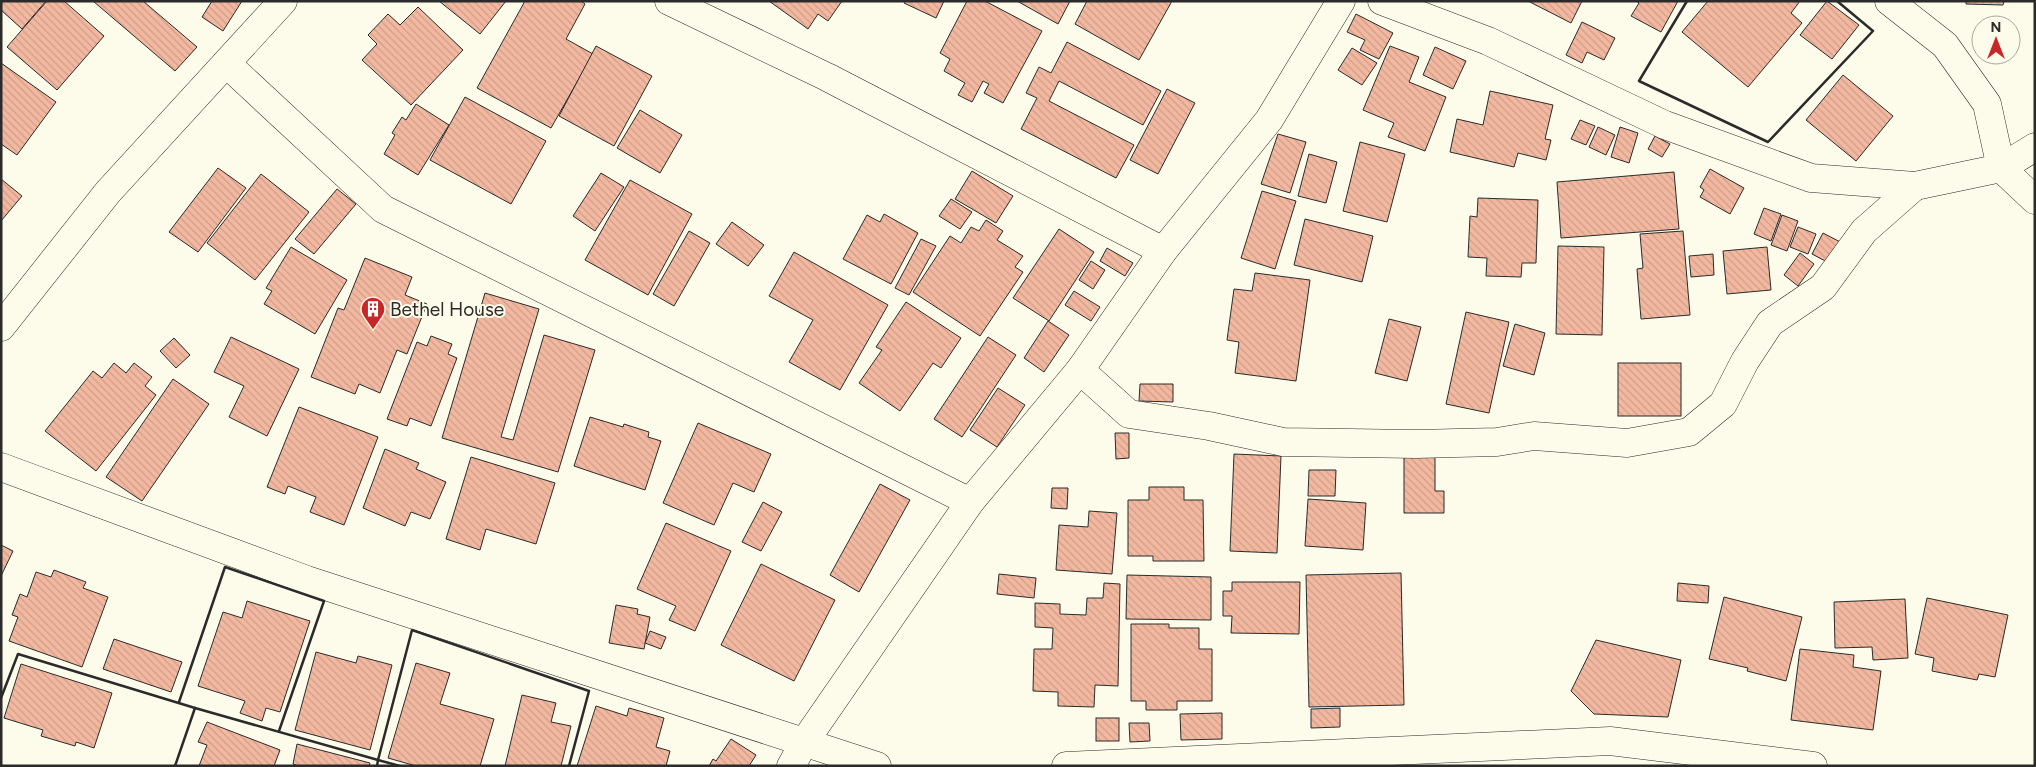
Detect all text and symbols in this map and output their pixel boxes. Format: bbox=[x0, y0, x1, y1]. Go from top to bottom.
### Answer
north arrow bbox=[1971, 15, 2021, 65]
text: N bbox=[1991, 19, 2001, 36]
building icon: Bethel House bbox=[360, 296, 386, 330]
place label: Bethel House bbox=[390, 298, 504, 321]

